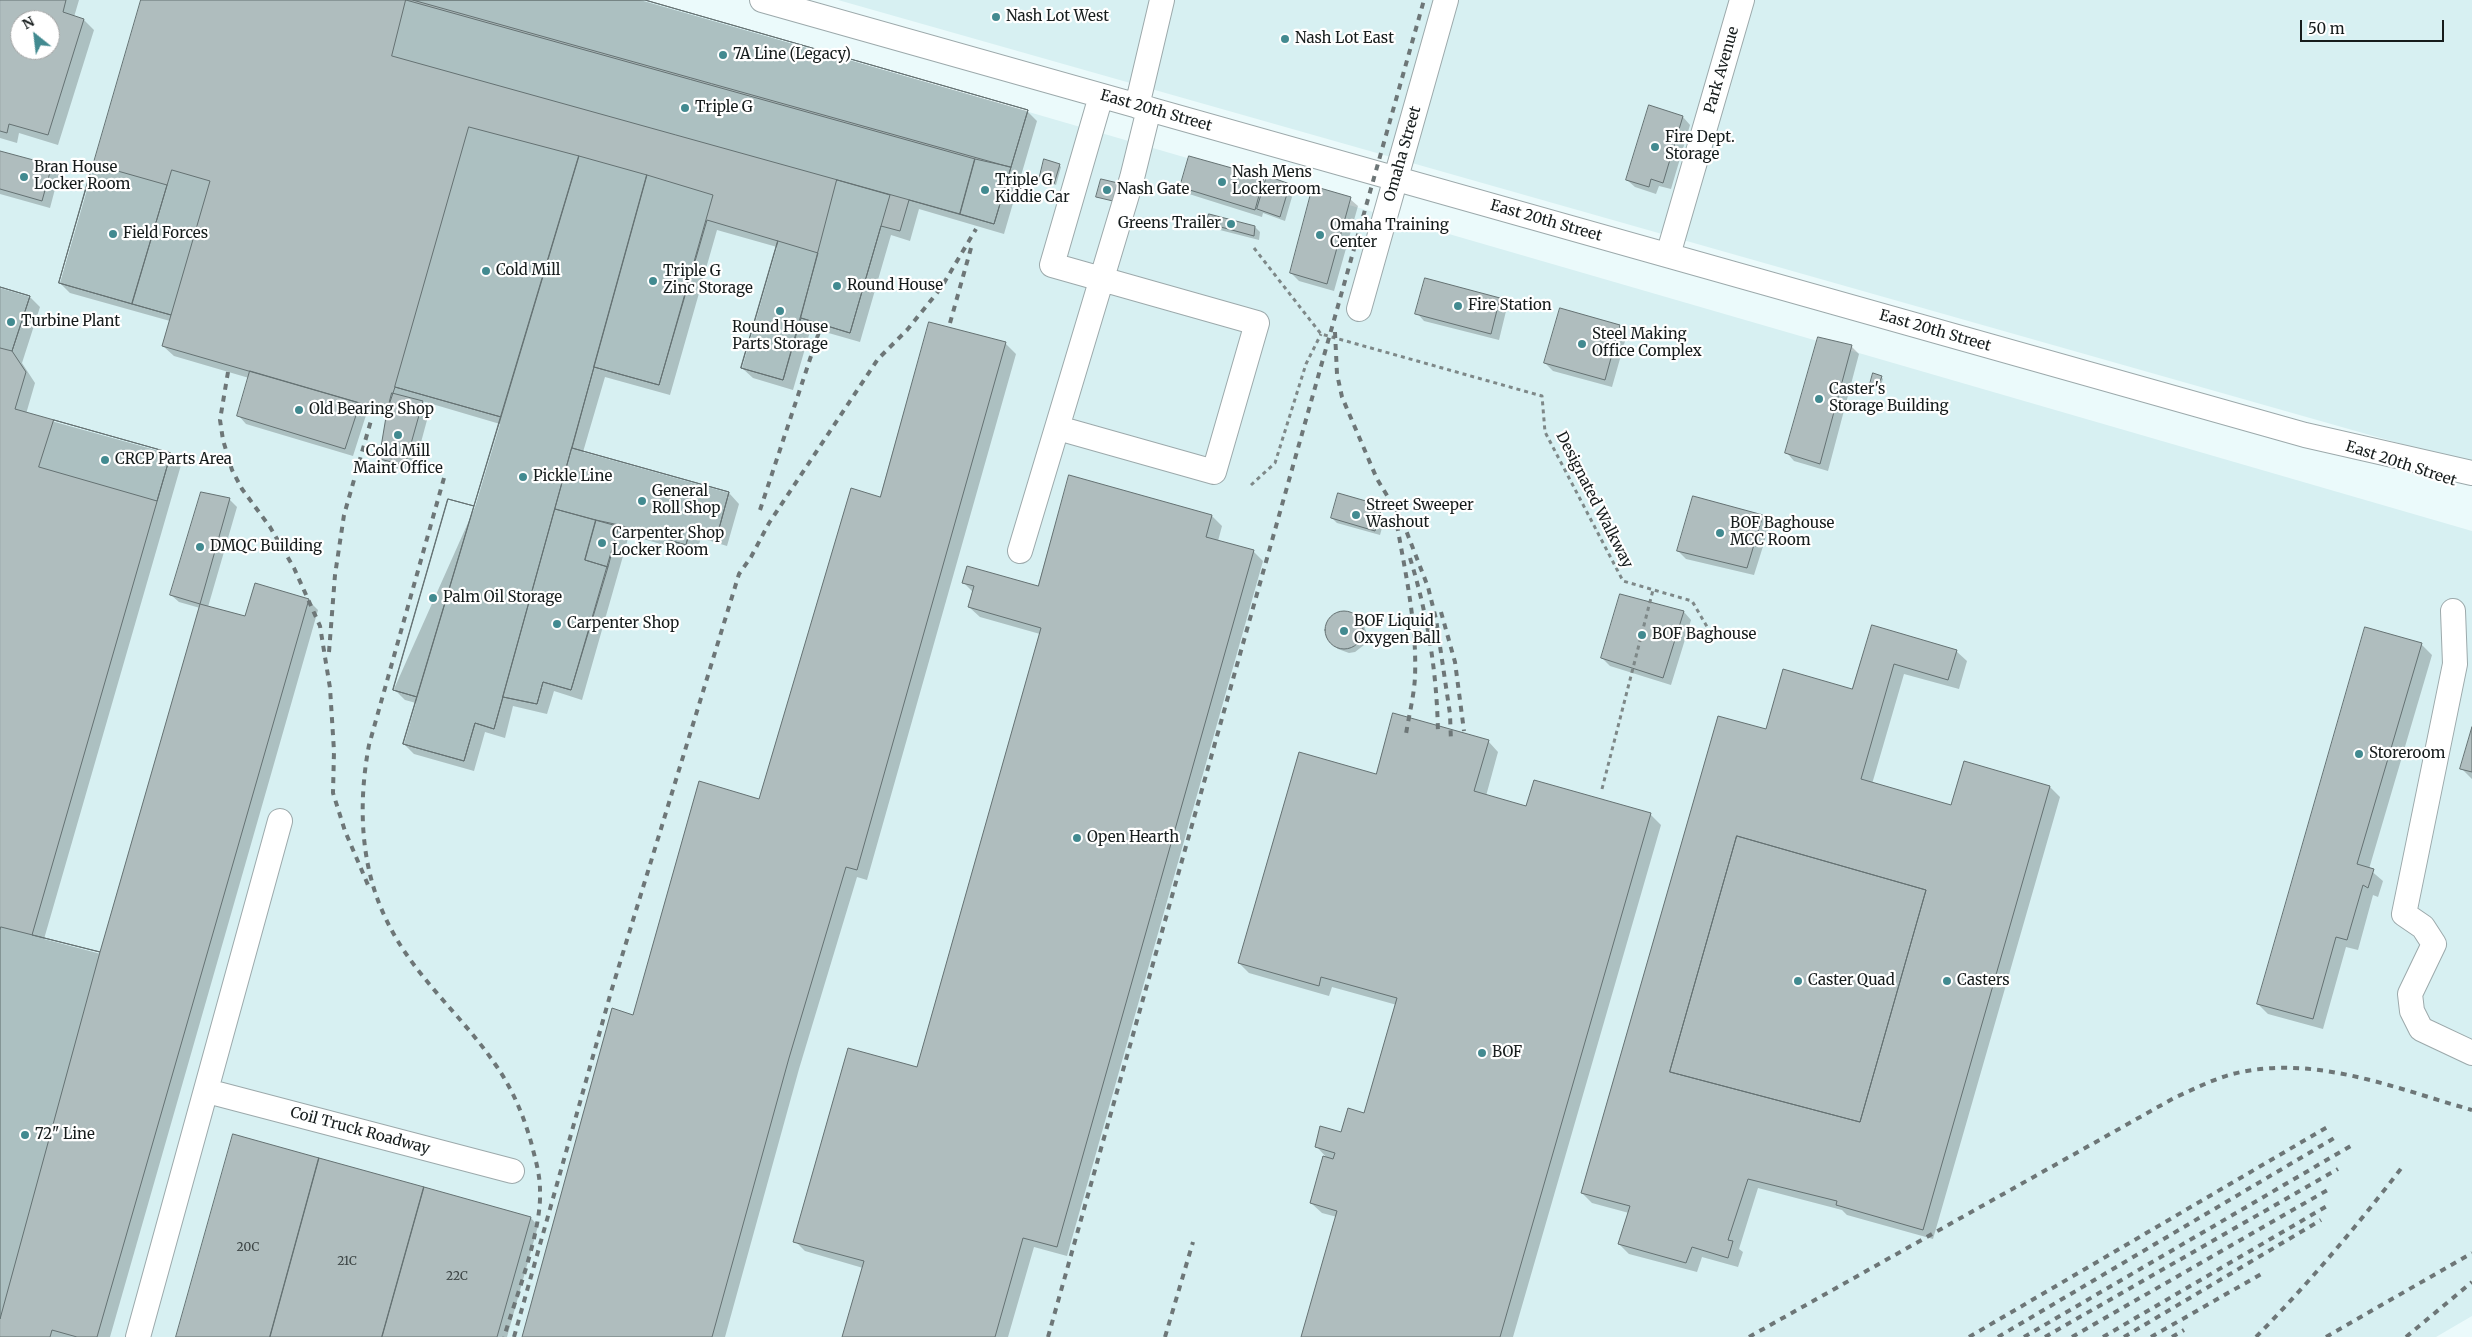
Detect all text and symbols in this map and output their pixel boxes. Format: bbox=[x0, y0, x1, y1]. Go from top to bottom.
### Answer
place label: Nash Lot West bbox=[1006, 8, 1109, 26]
north arrow bbox=[10, 10, 60, 60]
scale bar bbox=[2302, 10, 2446, 42]
marker: Nash Lot West bbox=[990, 11, 1002, 23]
text: N bbox=[19, 12, 37, 33]
text: 50 m bbox=[2308, 19, 2345, 38]
street label: Park Avenue bbox=[1701, 24, 1743, 116]
place label: Nash Lot East bbox=[1295, 30, 1394, 48]
marker: Nash Lot East bbox=[1279, 33, 1291, 45]
place label: 7A Line (Legacy) bbox=[733, 46, 851, 64]
marker: 7A Line (Legacy) bbox=[717, 49, 729, 61]
street label: East 20th Street bbox=[1098, 86, 1214, 136]
place label: Triple G bbox=[695, 99, 753, 117]
marker: Triple G bbox=[679, 102, 691, 114]
street label: Omaha Street bbox=[1381, 104, 1425, 204]
place label: Fire Dept. Storage bbox=[1665, 129, 1735, 164]
marker: Fire Dept. Storage bbox=[1649, 141, 1661, 153]
place label: Bran House Locker Room bbox=[34, 159, 130, 194]
place label: Nash Mens Lockerroom bbox=[1232, 164, 1321, 199]
marker: Bran House Locker Room bbox=[18, 171, 30, 183]
place label: Triple G Kiddie Car bbox=[995, 172, 1070, 207]
marker: Nash Mens Lockerroom bbox=[1216, 176, 1228, 188]
place label: Nash Gate bbox=[1117, 181, 1189, 199]
marker: Triple G Kiddie Car bbox=[979, 184, 991, 196]
marker: Nash Gate bbox=[1101, 184, 1113, 196]
street label: East 20th Street bbox=[1488, 196, 1604, 246]
place label: Greens Trailer bbox=[1118, 215, 1221, 233]
place label: Omaha Training Center bbox=[1330, 217, 1449, 252]
marker: Greens Trailer bbox=[1225, 218, 1237, 230]
place label: Field Forces bbox=[123, 225, 208, 243]
marker: Field Forces bbox=[107, 228, 119, 240]
marker: Omaha Training Center bbox=[1314, 229, 1326, 241]
place label: Cold Mill bbox=[496, 262, 560, 280]
place label: Triple G Zinc Storage bbox=[663, 263, 753, 298]
marker: Cold Mill bbox=[480, 265, 492, 277]
marker: Triple G Zinc Storage bbox=[647, 275, 659, 287]
place label: Round House bbox=[847, 277, 943, 295]
marker: Round House bbox=[831, 280, 843, 292]
place label: Fire Station bbox=[1468, 297, 1552, 315]
marker: Fire Station bbox=[1452, 300, 1464, 312]
marker: Round House Parts Storage bbox=[774, 305, 786, 317]
street label: East 20th Street bbox=[1877, 306, 1993, 356]
place label: Turbine Plant bbox=[21, 313, 120, 331]
marker: Turbine Plant bbox=[5, 316, 17, 328]
place label: Round House Parts Storage bbox=[732, 319, 828, 354]
place label: Steel Making Office Complex bbox=[1592, 326, 1702, 361]
marker: Steel Making Office Complex bbox=[1576, 338, 1588, 350]
place label: Caster's Storage Building bbox=[1829, 381, 1949, 416]
marker: Caster's Storage Building bbox=[1813, 393, 1825, 405]
place label: Old Bearing Shop bbox=[309, 401, 434, 419]
marker: Old Bearing Shop bbox=[293, 404, 305, 416]
marker: Cold Mill Maint Office bbox=[392, 429, 404, 441]
street label: Designated Walkway bbox=[1552, 429, 1636, 571]
street label: East 20th Street bbox=[2343, 438, 2459, 490]
place label: Cold Mill Maint Office bbox=[353, 443, 443, 478]
place label: CRCP Parts Area bbox=[115, 451, 232, 469]
marker: CRCP Parts Area bbox=[99, 454, 111, 466]
place label: Pickle Line bbox=[533, 468, 612, 486]
marker: Pickle Line bbox=[517, 471, 529, 483]
place label: General Roll Shop bbox=[652, 483, 721, 518]
marker: General Roll Shop bbox=[636, 495, 648, 507]
place label: Street Sweeper Washout bbox=[1366, 497, 1474, 532]
marker: Street Sweeper Washout bbox=[1350, 509, 1362, 521]
place label: BOF Baghouse MCC Room bbox=[1730, 515, 1834, 550]
place label: Carpenter Shop Locker Room bbox=[612, 525, 724, 560]
marker: BOF Baghouse MCC Room bbox=[1714, 527, 1726, 539]
marker: Carpenter Shop Locker Room bbox=[596, 537, 608, 549]
place label: DMQC Building bbox=[210, 538, 322, 556]
marker: DMQC Building bbox=[194, 541, 206, 553]
place label: Palm Oil Storage bbox=[443, 589, 562, 607]
marker: Palm Oil Storage bbox=[427, 592, 439, 604]
place label: BOF Liquid Oxygen Ball bbox=[1354, 613, 1441, 648]
place label: Carpenter Shop bbox=[567, 615, 679, 633]
marker: Carpenter Shop bbox=[551, 618, 563, 630]
marker: BOF Liquid Oxygen Ball bbox=[1338, 625, 1350, 637]
place label: BOF Baghouse bbox=[1652, 626, 1756, 644]
marker: BOF Baghouse bbox=[1636, 629, 1648, 641]
place label: Storeroom bbox=[2369, 745, 2445, 763]
marker: Storeroom bbox=[2353, 748, 2365, 760]
place label: Open Hearth bbox=[1087, 829, 1179, 847]
marker: Open Hearth bbox=[1071, 832, 1083, 844]
place label: Caster Quad bbox=[1808, 972, 1895, 990]
place label: Casters bbox=[1957, 972, 2010, 990]
marker: Caster Quad bbox=[1792, 975, 1804, 987]
marker: Casters bbox=[1941, 975, 1953, 987]
place label: BOF bbox=[1492, 1044, 1522, 1062]
marker: BOF bbox=[1476, 1047, 1488, 1059]
street label: Coil Truck Roadway bbox=[288, 1104, 432, 1158]
place label: 72" Line bbox=[35, 1126, 95, 1144]
marker: 72" Line bbox=[19, 1129, 31, 1141]
house number: 20C bbox=[237, 1241, 259, 1255]
house number: 21C bbox=[337, 1255, 357, 1269]
house number: 22C bbox=[446, 1270, 468, 1284]

